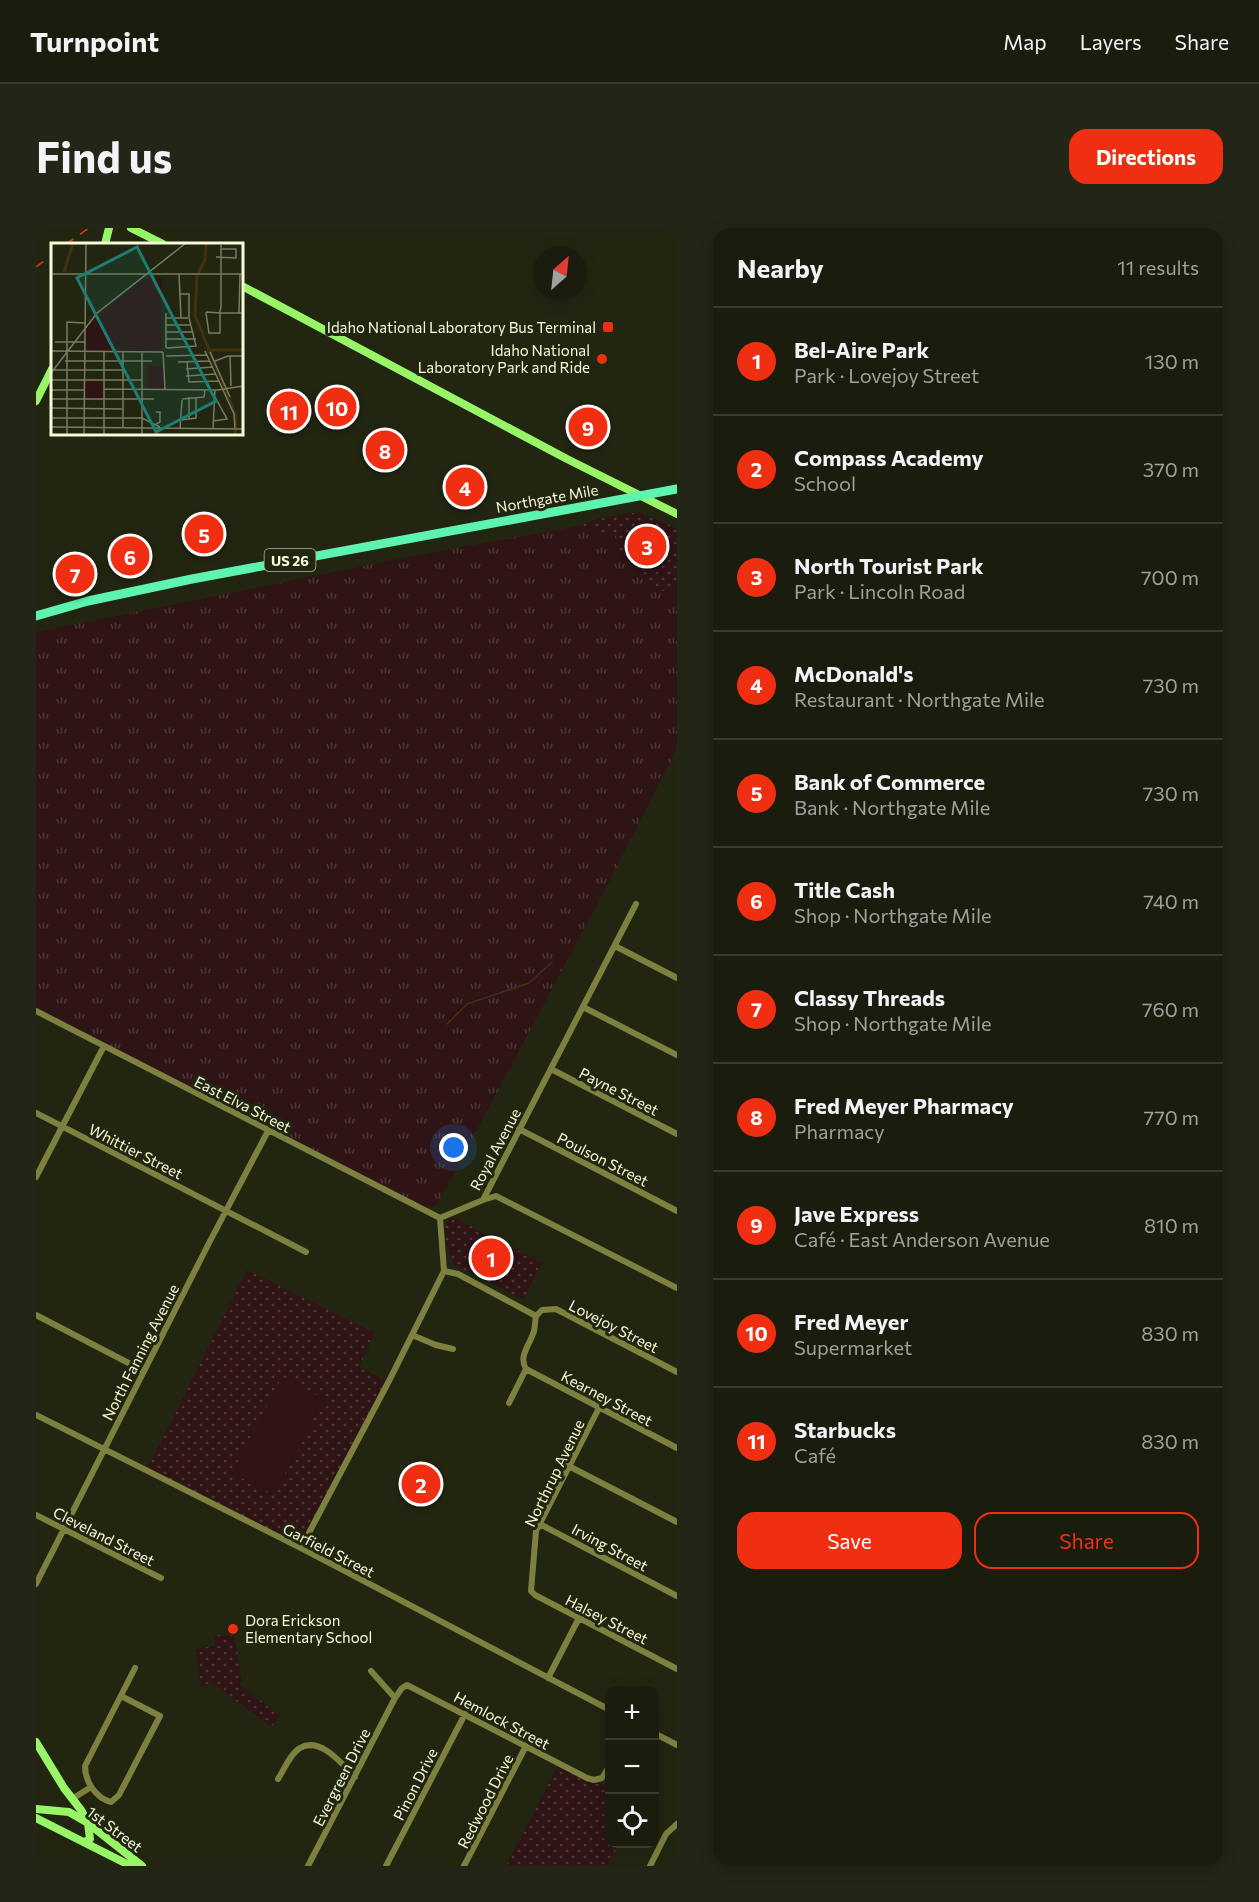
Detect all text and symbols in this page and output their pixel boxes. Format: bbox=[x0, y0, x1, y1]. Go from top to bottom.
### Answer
text: Turnpoint bbox=[30, 24, 159, 58]
text: Map bbox=[1003, 29, 1047, 54]
text: Layers bbox=[1080, 29, 1142, 54]
text: Share bbox=[1175, 29, 1229, 54]
button: Directions bbox=[1069, 129, 1223, 184]
text: Find us bbox=[36, 130, 172, 182]
inset map bbox=[51, 243, 243, 435]
north arrow bbox=[533, 246, 587, 300]
text: Nearby bbox=[737, 252, 824, 283]
text: 11 results bbox=[1117, 255, 1199, 279]
place label: Idaho National Laboratory Bus Terminal bbox=[327, 318, 596, 336]
marker: Idaho National Laboratory Bus Terminal bbox=[601, 320, 615, 334]
text: Bel-Aire Park bbox=[794, 336, 929, 363]
place label: Idaho National Laboratory Park and Ride bbox=[418, 341, 590, 376]
text: 1 bbox=[752, 349, 761, 373]
text: 130 m bbox=[1145, 349, 1199, 373]
marker: Idaho National Laboratory Park and Ride bbox=[595, 352, 609, 366]
text: Park · Lovejoy Street bbox=[794, 363, 979, 387]
pin: 10 bbox=[318, 384, 356, 429]
pin: 11 bbox=[270, 388, 308, 434]
pin: 9 bbox=[568, 404, 608, 450]
pin: 8 bbox=[366, 428, 404, 472]
text: Compass Academy bbox=[794, 444, 984, 471]
text: 2 bbox=[751, 457, 762, 481]
text: 370 m bbox=[1143, 457, 1199, 481]
pin: 4 bbox=[446, 464, 484, 510]
text: School bbox=[794, 471, 856, 495]
street label: Northgate Mile bbox=[494, 480, 600, 516]
pin: 5 bbox=[184, 512, 224, 556]
pin: 3 bbox=[628, 524, 666, 568]
pin: 6 bbox=[110, 534, 149, 578]
road number: US 26 bbox=[264, 549, 316, 571]
pin: 7 bbox=[56, 552, 94, 596]
text: North Tourist Park bbox=[794, 552, 984, 579]
text: 3 bbox=[751, 565, 762, 589]
text: 700 m bbox=[1141, 565, 1199, 589]
text: Park · Lincoln Road bbox=[794, 579, 965, 603]
text: McDonald's bbox=[794, 660, 913, 687]
text: 4 bbox=[750, 673, 763, 697]
text: 730 m bbox=[1143, 673, 1199, 697]
text: Restaurant · Northgate Mile bbox=[794, 687, 1045, 711]
text: Bank of Commerce bbox=[794, 768, 985, 795]
text: 5 bbox=[751, 781, 762, 805]
text: 730 m bbox=[1143, 781, 1199, 805]
text: Bank · Northgate Mile bbox=[794, 795, 990, 819]
text: Title Cash bbox=[794, 876, 895, 903]
text: 6 bbox=[750, 889, 763, 913]
text: 740 m bbox=[1143, 889, 1199, 913]
text: Shop · Northgate Mile bbox=[794, 903, 992, 927]
text: Classy Threads bbox=[794, 984, 945, 1011]
text: 7 bbox=[751, 997, 762, 1021]
text: 760 m bbox=[1142, 997, 1199, 1021]
text: Shop · Northgate Mile bbox=[794, 1011, 992, 1035]
street label: Payne Street bbox=[576, 1063, 662, 1119]
street label: East Elva Street bbox=[192, 1072, 294, 1136]
text: Fred Meyer Pharmacy bbox=[794, 1092, 1014, 1119]
street label: Royal Avenue bbox=[466, 1105, 524, 1193]
text: 8 bbox=[750, 1105, 763, 1129]
text: 770 m bbox=[1144, 1105, 1199, 1129]
text: Pharmacy bbox=[794, 1119, 885, 1143]
street label: Whittier Street bbox=[86, 1120, 186, 1182]
street label: Poulson Street bbox=[554, 1128, 652, 1190]
your location bbox=[439, 1133, 468, 1162]
text: Jave Express bbox=[794, 1200, 919, 1227]
text: 9 bbox=[750, 1213, 763, 1237]
text: 810 m bbox=[1144, 1213, 1199, 1237]
text: Café · East Anderson Avenue bbox=[794, 1227, 1050, 1251]
pin: 1 bbox=[472, 1236, 510, 1280]
street label: North Fanning Avenue bbox=[98, 1281, 182, 1423]
street label: Lovejoy Street bbox=[566, 1296, 662, 1356]
text: Fred Meyer bbox=[794, 1308, 909, 1335]
text: 10 bbox=[745, 1321, 768, 1345]
text: 830 m bbox=[1141, 1321, 1199, 1345]
text: Supermarket bbox=[794, 1335, 912, 1359]
street label: Kearney Street bbox=[558, 1366, 656, 1430]
street label: Northrup Avenue bbox=[520, 1416, 588, 1530]
text: Starbucks bbox=[794, 1416, 896, 1443]
text: 11 bbox=[747, 1429, 766, 1453]
text: 830 m bbox=[1141, 1429, 1199, 1453]
text: Café bbox=[794, 1443, 836, 1467]
pin: 2 bbox=[402, 1462, 440, 1506]
street label: Cleveland Street bbox=[50, 1503, 158, 1569]
button: Save bbox=[737, 1512, 962, 1569]
button: Share bbox=[974, 1512, 1199, 1569]
street label: Garfield Street bbox=[280, 1519, 378, 1581]
street label: Irving Street bbox=[569, 1519, 651, 1575]
street label: Halsey Street bbox=[563, 1590, 651, 1648]
place label: Dora Erickson Elementary School bbox=[245, 1611, 372, 1646]
marker: Dora Erickson Elementary School bbox=[226, 1622, 240, 1636]
map controls bbox=[605, 1686, 659, 1848]
button: + bbox=[605, 1686, 659, 1740]
street label: Hemlock Street bbox=[451, 1687, 553, 1753]
street label: Evergreen Drive bbox=[309, 1725, 373, 1829]
button: − bbox=[605, 1740, 659, 1794]
street label: Pinon Drive bbox=[389, 1745, 441, 1823]
street label: Redwood Drive bbox=[453, 1751, 517, 1851]
button: locate bbox=[605, 1794, 659, 1848]
street label: 1st Street bbox=[84, 1802, 146, 1856]

